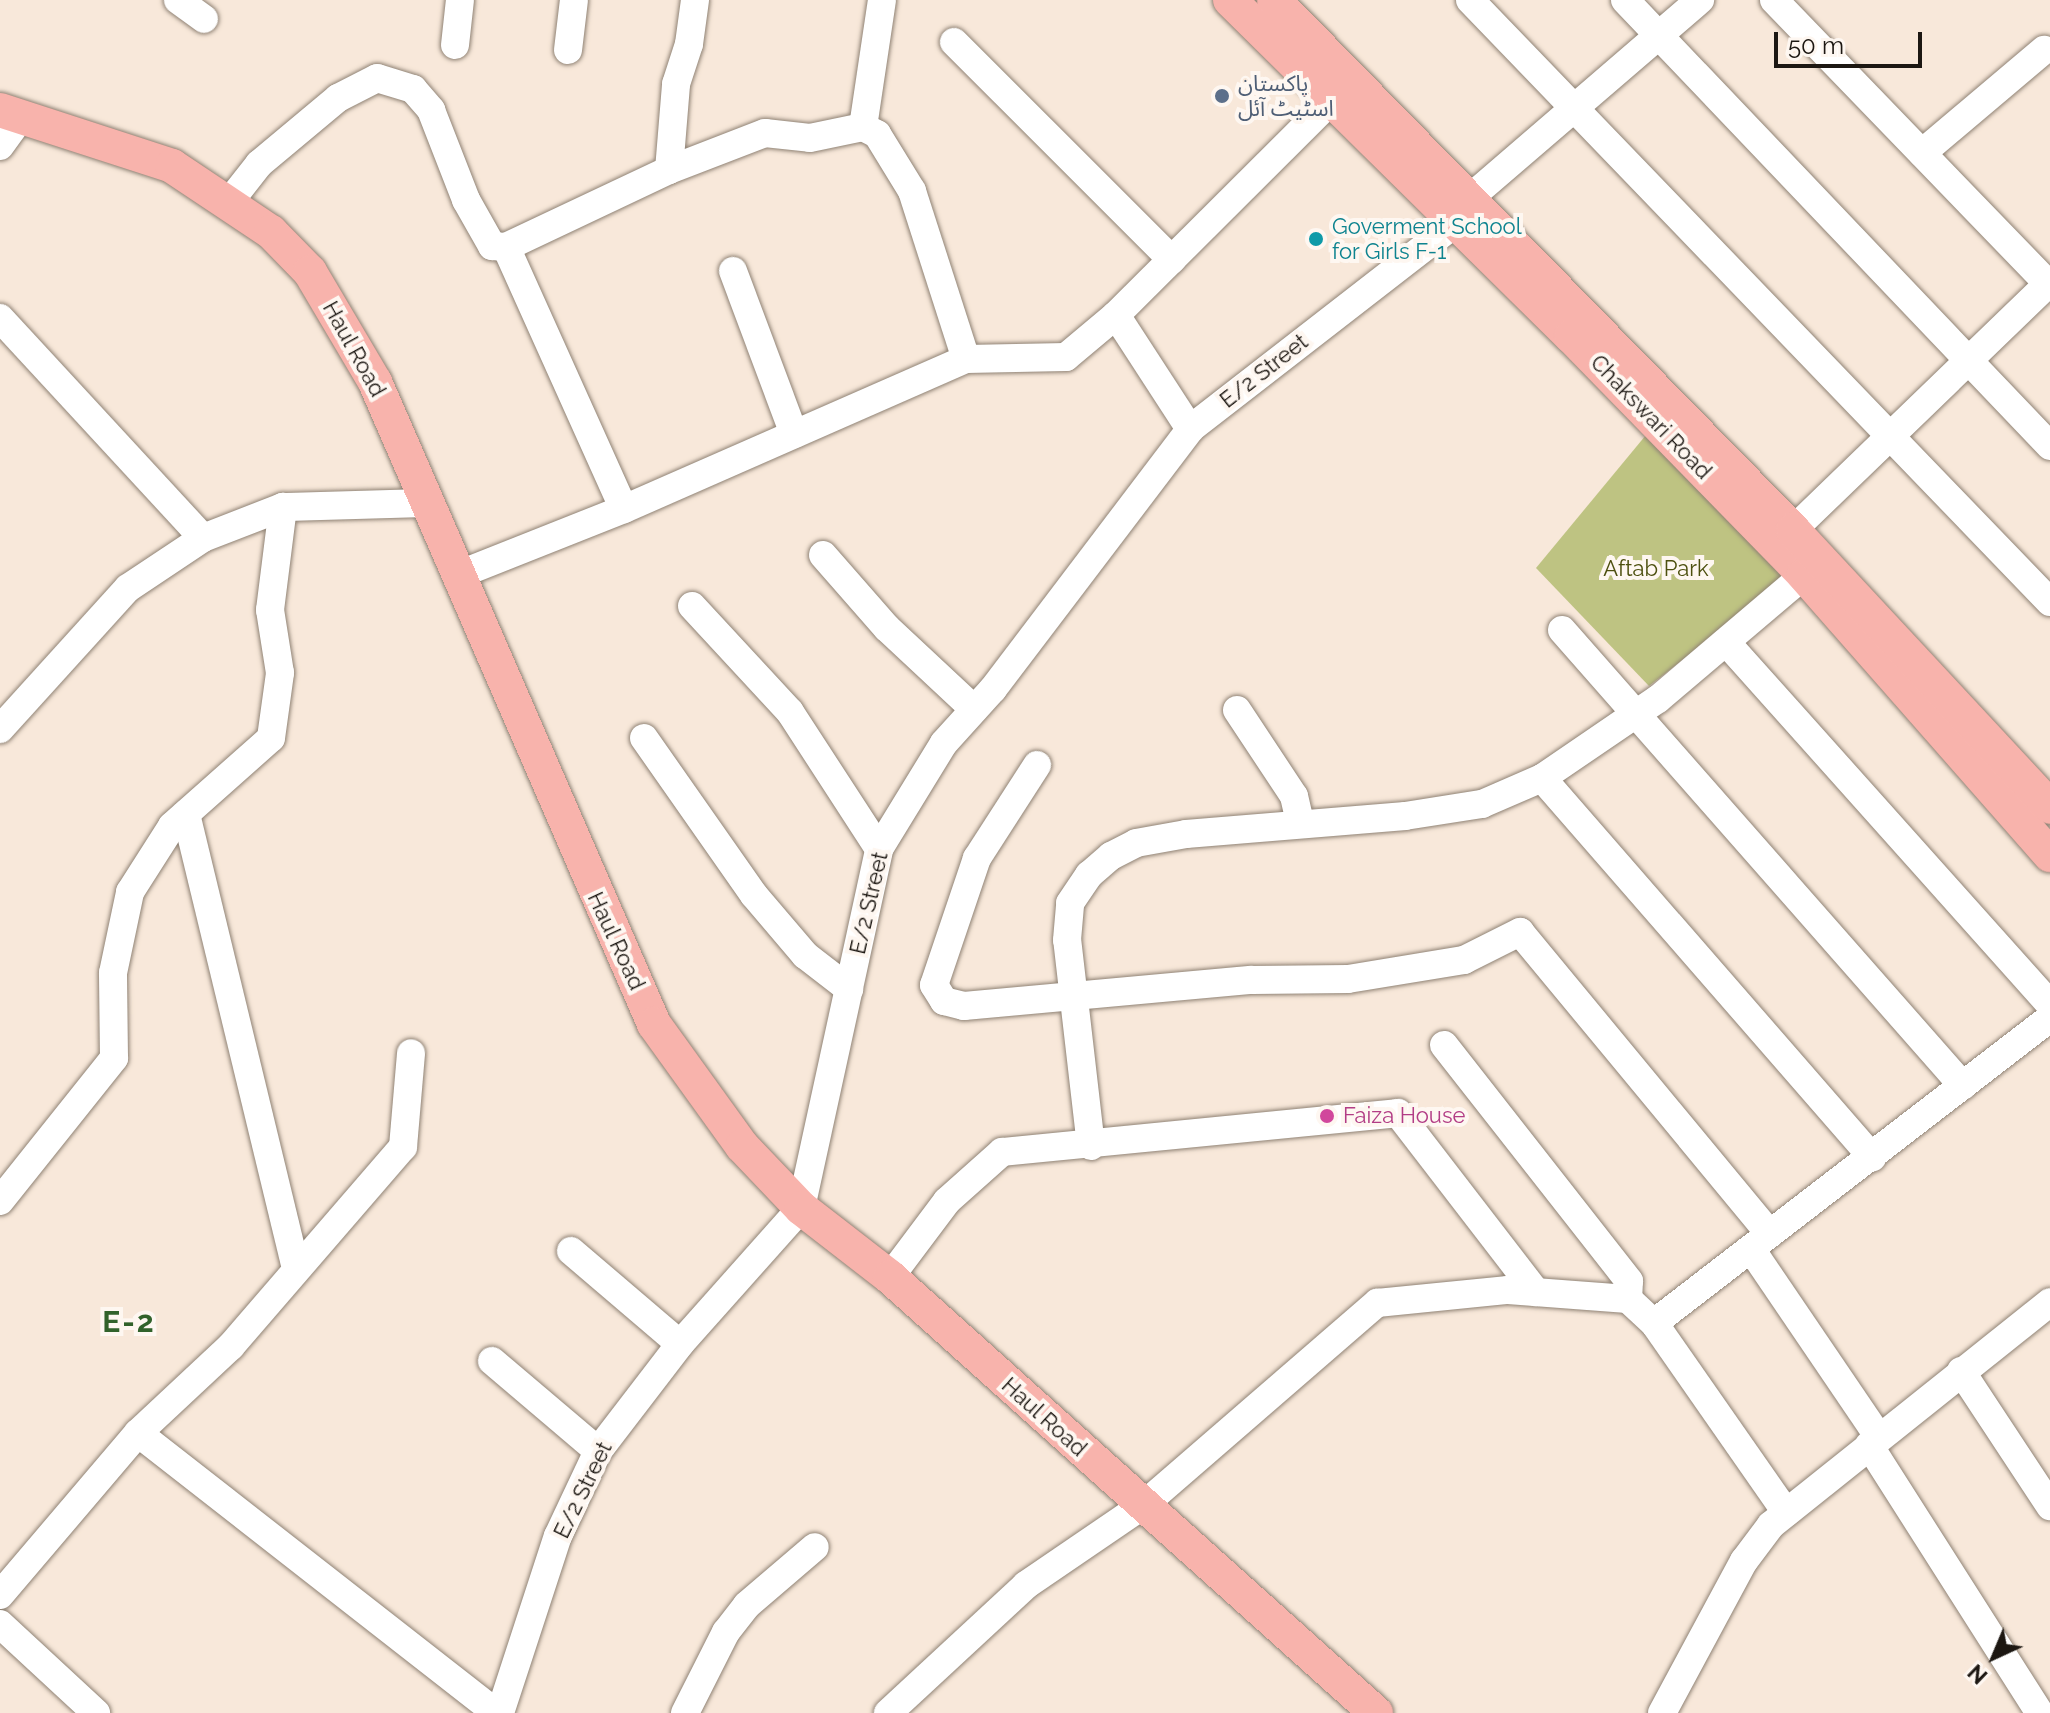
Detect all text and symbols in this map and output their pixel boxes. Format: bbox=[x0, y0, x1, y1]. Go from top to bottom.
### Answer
scale bar bbox=[1778, 16, 1926, 66]
text: 50 m bbox=[1788, 31, 1844, 60]
place label: پاکستان اسٹیٹ آئل bbox=[1238, 70, 1334, 122]
marker: پاکستان اسٹیٹ آئل bbox=[1213, 87, 1231, 105]
place label: Goverment School for Girls F-1 bbox=[1332, 213, 1522, 264]
marker: Goverment School for Girls F-1 bbox=[1307, 230, 1325, 248]
street label: Haul Road bbox=[317, 296, 391, 402]
street label: E/2 Street bbox=[1215, 329, 1313, 413]
street label: Chakswari Road bbox=[1585, 349, 1717, 485]
park label: Aftab Park bbox=[1603, 556, 1709, 582]
street label: E/2 Street bbox=[844, 849, 894, 957]
street label: Haul Road bbox=[582, 888, 650, 994]
place label: Faiza House bbox=[1343, 1103, 1465, 1129]
marker: Faiza House bbox=[1318, 1107, 1336, 1125]
district label: E-2 bbox=[102, 1304, 156, 1340]
street label: Haul Road bbox=[996, 1372, 1092, 1462]
street label: E/2 Street bbox=[548, 1437, 618, 1543]
north arrow bbox=[1954, 1617, 2034, 1697]
text: N bbox=[1962, 1659, 1992, 1689]

